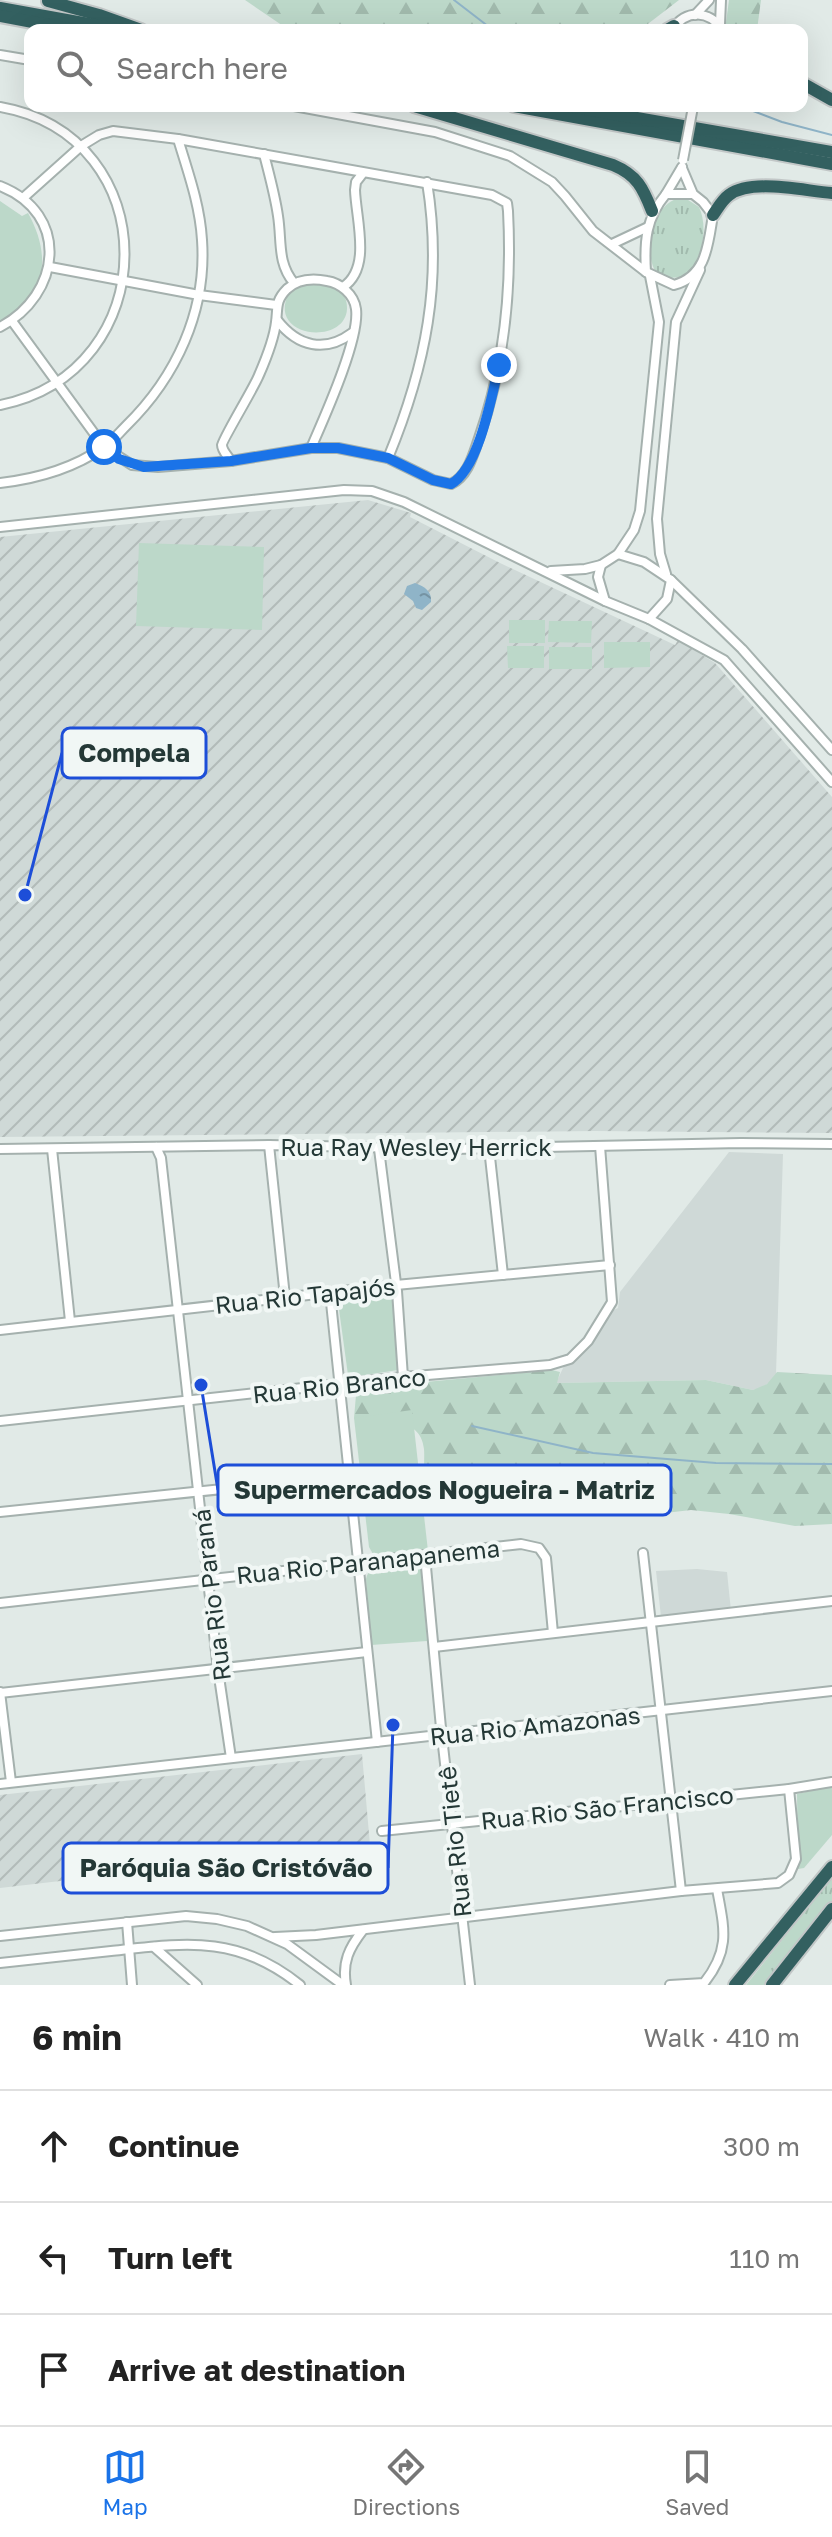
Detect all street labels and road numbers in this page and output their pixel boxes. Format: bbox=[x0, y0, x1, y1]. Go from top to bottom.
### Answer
street label: Rua Ray Wesley Herrick bbox=[280, 1132, 552, 1161]
street label: Rua Rio Tapajós bbox=[213, 1271, 397, 1319]
street label: Rua Rio Branco bbox=[251, 1361, 427, 1409]
street label: Rua Rio Paraná bbox=[186, 1507, 236, 1683]
street label: Rua Rio Paranapanema bbox=[235, 1533, 501, 1589]
street label: Rua Rio Amazonas bbox=[428, 1700, 642, 1750]
street label: Rua Rio Tietê bbox=[432, 1765, 476, 1919]
street label: Rua Rio São Francisco bbox=[479, 1779, 735, 1835]

